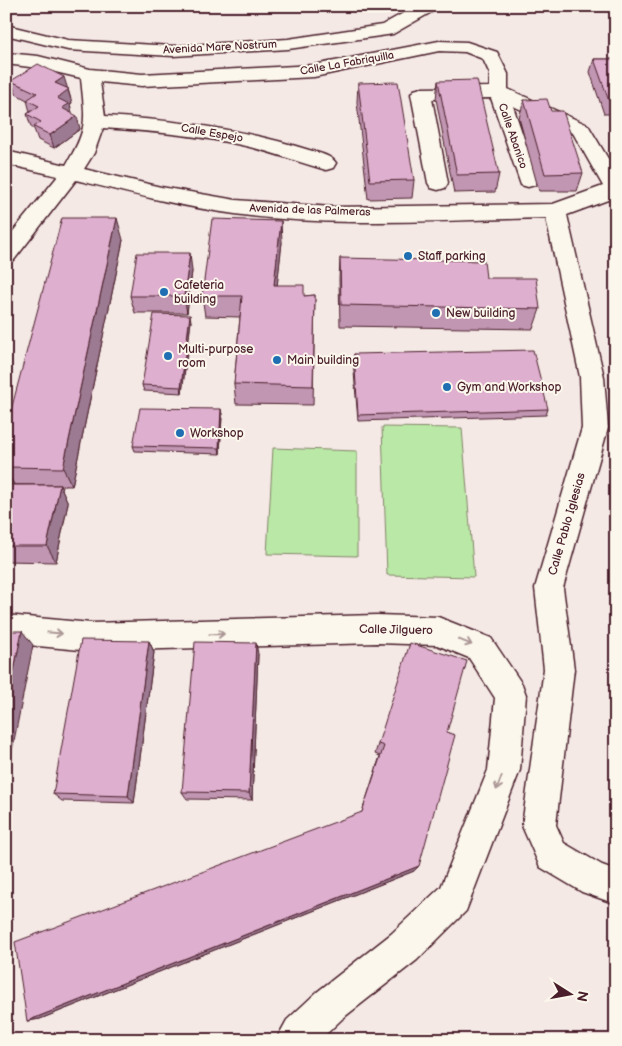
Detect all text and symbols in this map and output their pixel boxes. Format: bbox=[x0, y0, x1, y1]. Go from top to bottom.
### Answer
street label: Avenida Mare Nostrum bbox=[163, 38, 277, 56]
street label: Calle La Fabriquilla bbox=[299, 48, 395, 78]
street label: Calle Abanico bbox=[496, 102, 530, 170]
street label: Calle Espejo bbox=[180, 121, 244, 145]
street label: Avenida de las Palmeras bbox=[249, 201, 371, 219]
place label: Staff parking bbox=[418, 249, 486, 264]
marker: Staff parking bbox=[402, 250, 414, 262]
place label: Cafeteria building bbox=[174, 278, 224, 307]
marker: Cafeteria building bbox=[158, 286, 170, 298]
place label: New building bbox=[446, 306, 516, 321]
marker: New building bbox=[430, 307, 442, 319]
place label: Multi-purpose room bbox=[178, 342, 253, 371]
marker: Multi-purpose room bbox=[162, 350, 174, 362]
place label: Main building bbox=[287, 353, 359, 368]
marker: Main building bbox=[271, 354, 283, 366]
place label: Gym and Workshop bbox=[457, 380, 561, 395]
marker: Gym and Workshop bbox=[441, 381, 453, 393]
place label: Workshop bbox=[190, 426, 244, 441]
marker: Workshop bbox=[174, 427, 186, 439]
street label: Calle Pablo Iglesias bbox=[545, 471, 589, 577]
street label: Calle Jilguero bbox=[359, 622, 433, 638]
one-way arrow bbox=[47, 629, 63, 638]
one-way arrow bbox=[209, 629, 225, 638]
one-way arrow bbox=[457, 637, 472, 647]
one-way arrow bbox=[494, 775, 503, 791]
north arrow bbox=[544, 968, 594, 1018]
text: N bbox=[573, 990, 592, 1003]

